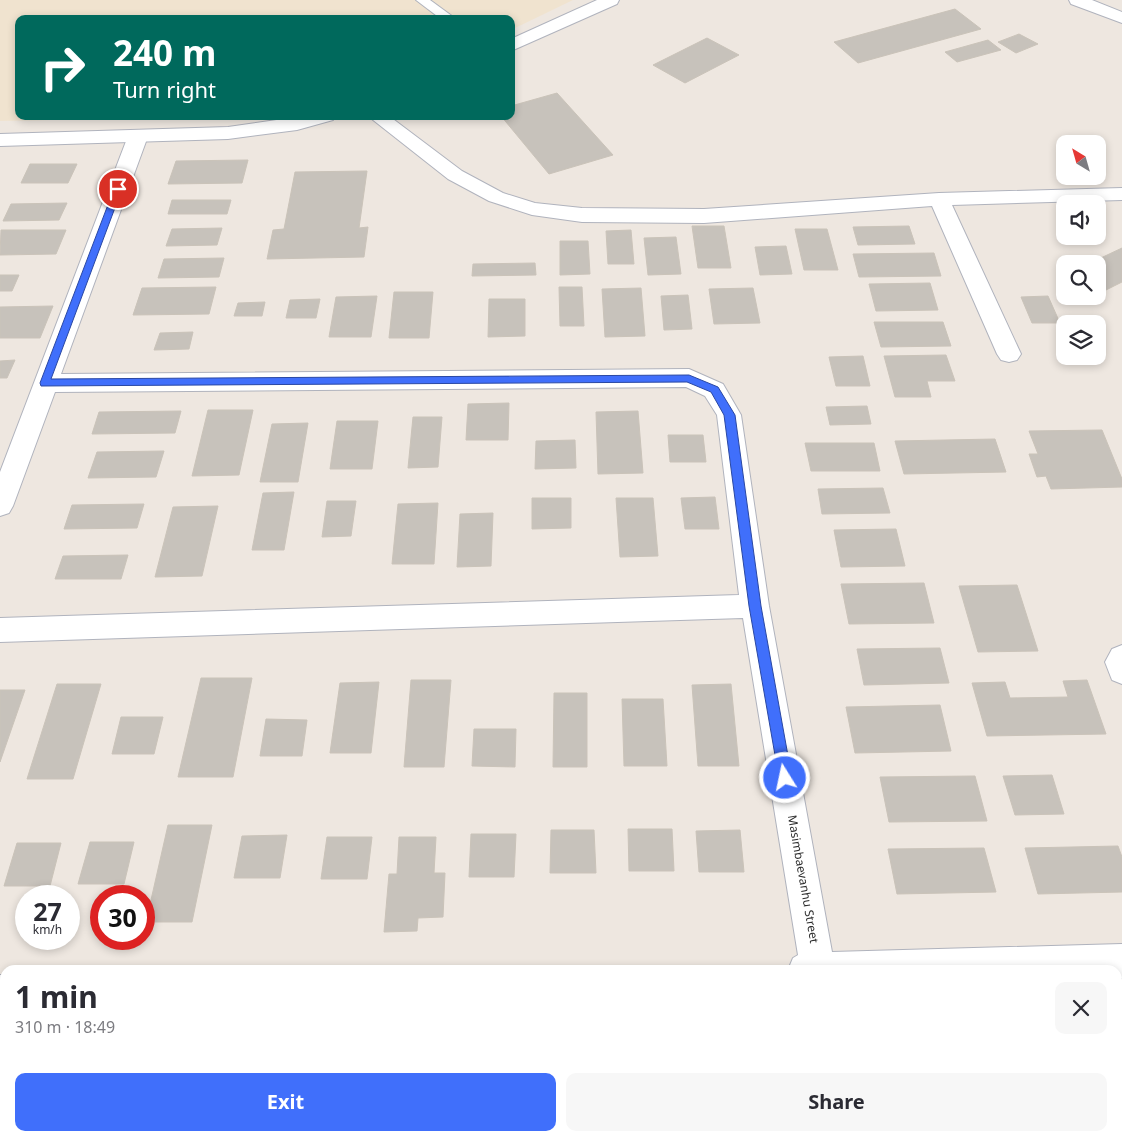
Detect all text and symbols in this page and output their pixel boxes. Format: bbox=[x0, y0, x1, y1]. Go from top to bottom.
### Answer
text: 240 m bbox=[113, 29, 216, 76]
icon: right bbox=[30, 35, 95, 100]
text: Turn right bbox=[113, 74, 216, 104]
north arrow bbox=[1056, 135, 1106, 185]
map controls bbox=[1056, 135, 1106, 365]
pin bbox=[97, 168, 139, 210]
icon: arrive bbox=[104, 175, 132, 203]
button: sound bbox=[1056, 195, 1106, 245]
button: search bbox=[1056, 255, 1106, 305]
button: layers bbox=[1056, 315, 1106, 365]
position arrow bbox=[758, 751, 810, 803]
street label: Masimbaevanhu Street bbox=[784, 813, 823, 945]
speed limit sign: 30 bbox=[90, 885, 155, 950]
text: 27 bbox=[33, 894, 62, 928]
text: km/h bbox=[33, 921, 62, 938]
text: 1 min bbox=[15, 976, 98, 1017]
button: close bbox=[1055, 982, 1107, 1034]
text: 310 m · 18:49 bbox=[15, 1016, 115, 1038]
button: Exit bbox=[15, 1073, 556, 1131]
button: Share bbox=[566, 1073, 1107, 1131]

